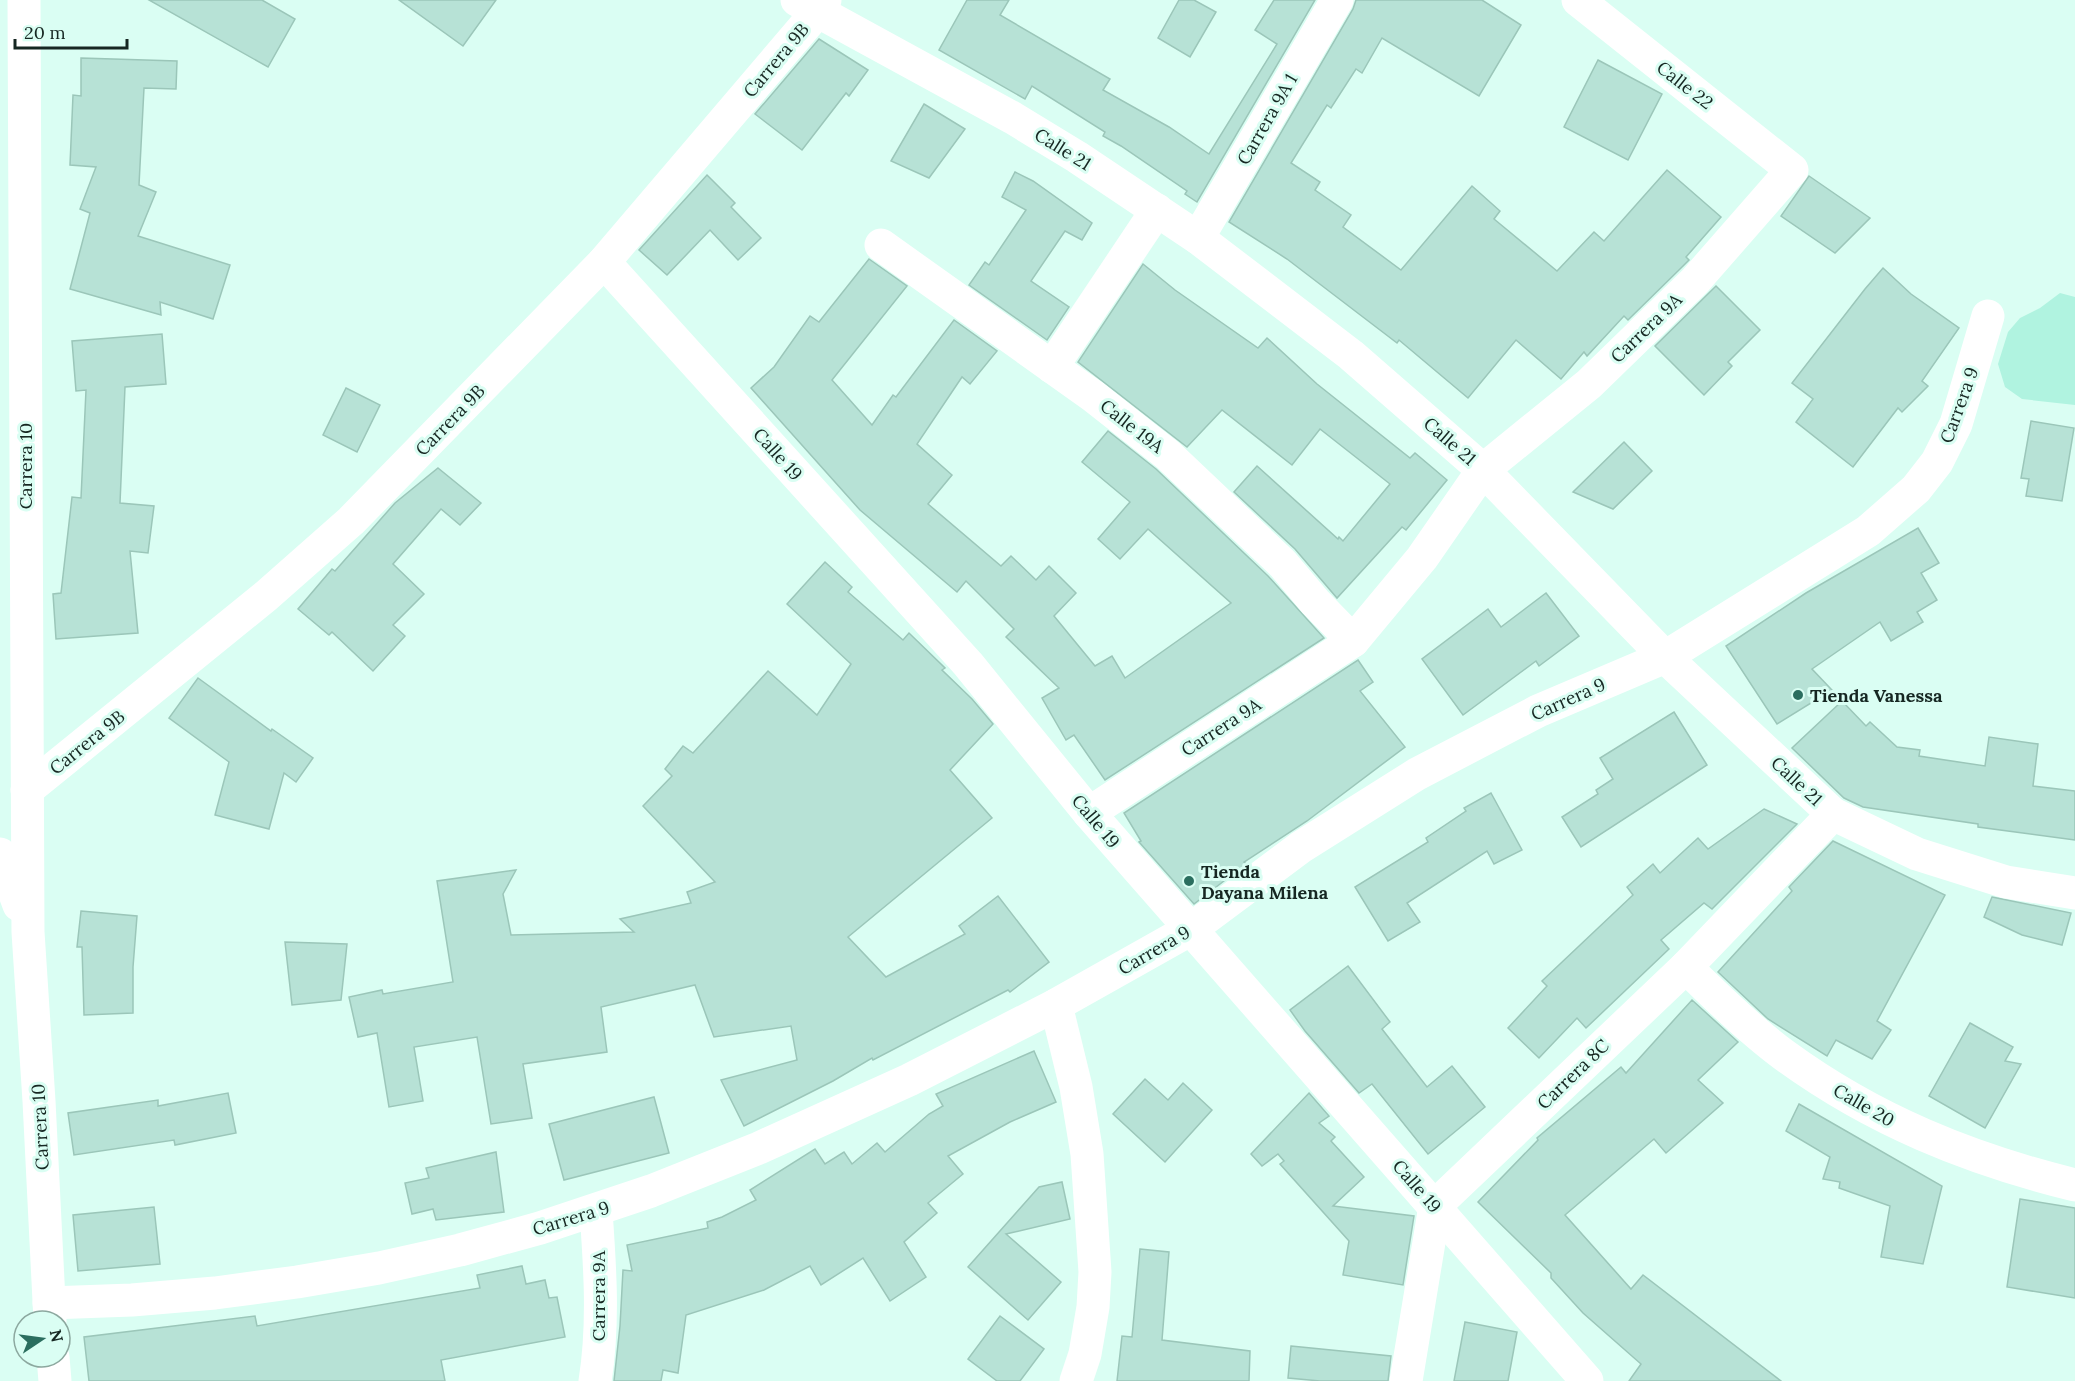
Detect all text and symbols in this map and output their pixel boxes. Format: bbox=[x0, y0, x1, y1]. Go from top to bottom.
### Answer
scale bar bbox=[15, 12, 128, 50]
street label: Carrera 9B bbox=[738, 18, 814, 102]
text: 20 m bbox=[24, 21, 66, 44]
street label: Calle 22 bbox=[1652, 56, 1718, 114]
street label: Carrera 9A 1 bbox=[1232, 69, 1302, 169]
street label: Calle 21 bbox=[1030, 123, 1096, 175]
street label: Carrera 9A bbox=[1605, 288, 1687, 368]
street label: Carrera 9 bbox=[1935, 364, 1983, 446]
street label: Carrera 9B bbox=[410, 380, 490, 460]
street label: Calle 19A bbox=[1096, 394, 1169, 458]
street label: Calle 21 bbox=[1419, 412, 1481, 470]
street label: Carrera 10 bbox=[14, 423, 37, 509]
street label: Calle 19 bbox=[748, 423, 808, 485]
street label: Carrera 9 bbox=[1527, 672, 1609, 726]
place label: Tienda Vanessa bbox=[1810, 684, 1943, 707]
marker: Tienda Vanessa bbox=[1791, 688, 1805, 702]
street label: Carrera 9A bbox=[1177, 692, 1266, 761]
street label: Carrera 9B bbox=[45, 705, 129, 779]
street label: Calle 21 bbox=[1766, 751, 1828, 811]
street label: Calle 19 bbox=[1067, 789, 1125, 853]
place label: Tienda Dayana Milena bbox=[1201, 860, 1329, 904]
marker: Tienda Dayana Milena bbox=[1182, 874, 1196, 888]
street label: Carrera 9 bbox=[1114, 920, 1194, 980]
street label: Carrera 8C bbox=[1532, 1034, 1614, 1114]
street label: Calle 20 bbox=[1829, 1078, 1899, 1132]
street label: Carrera 10 bbox=[26, 1083, 54, 1171]
street label: Calle 19 bbox=[1388, 1155, 1446, 1217]
street label: Carrera 9 bbox=[530, 1195, 612, 1241]
street label: Carrera 9A bbox=[587, 1250, 610, 1341]
north arrow bbox=[12, 1309, 72, 1369]
text: N bbox=[45, 1327, 68, 1344]

